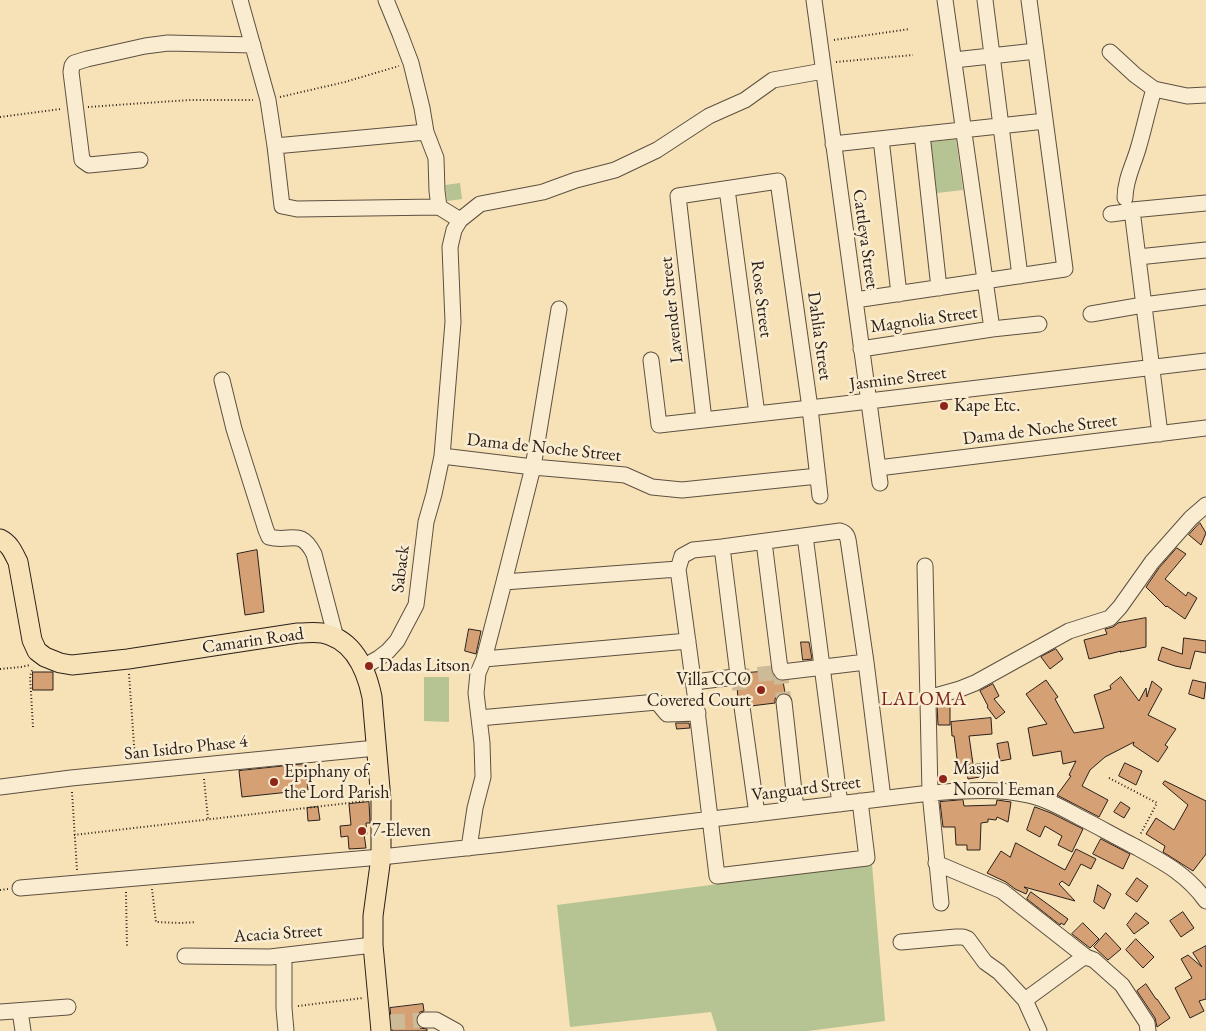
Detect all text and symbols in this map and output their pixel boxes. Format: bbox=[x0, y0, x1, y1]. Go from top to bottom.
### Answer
street label: Cattleya Street bbox=[847, 188, 883, 290]
street label: Lavender Street bbox=[656, 256, 688, 364]
street label: Rose Street bbox=[746, 259, 776, 339]
street label: Dahlia Street bbox=[802, 290, 836, 382]
street label: Magnolia Street bbox=[869, 302, 979, 338]
street label: Jasmine Street bbox=[848, 362, 948, 396]
place label: Kape Etc. bbox=[954, 395, 1020, 417]
marker: Kape Etc. bbox=[938, 400, 950, 412]
street label: Dama de Noche Street bbox=[962, 410, 1118, 450]
street label: Dama de Noche Street bbox=[466, 429, 622, 467]
street label: Saback bbox=[387, 544, 415, 594]
street label: Camarin Road bbox=[201, 623, 305, 659]
place label: Dadas Litson bbox=[379, 655, 470, 677]
marker: Dadas Litson bbox=[363, 660, 375, 672]
place label: Villa CCO Covered Court bbox=[647, 669, 751, 712]
marker: Villa CCO Covered Court bbox=[755, 684, 767, 696]
district label: LALOMA bbox=[880, 689, 968, 711]
street label: San Isidro Phase 4 bbox=[123, 731, 249, 765]
place label: Masjid Noorol Eeman bbox=[953, 758, 1055, 801]
place label: Epiphany of the Lord Parish bbox=[284, 761, 389, 804]
street label: Vanguard Street bbox=[750, 772, 862, 806]
marker: Masjid Noorol Eeman bbox=[937, 773, 949, 785]
marker: Epiphany of the Lord Parish bbox=[268, 776, 280, 788]
place label: 7-Eleven bbox=[372, 820, 431, 842]
marker: 7-Eleven bbox=[356, 825, 368, 837]
street label: Acacia Street bbox=[233, 920, 323, 948]

